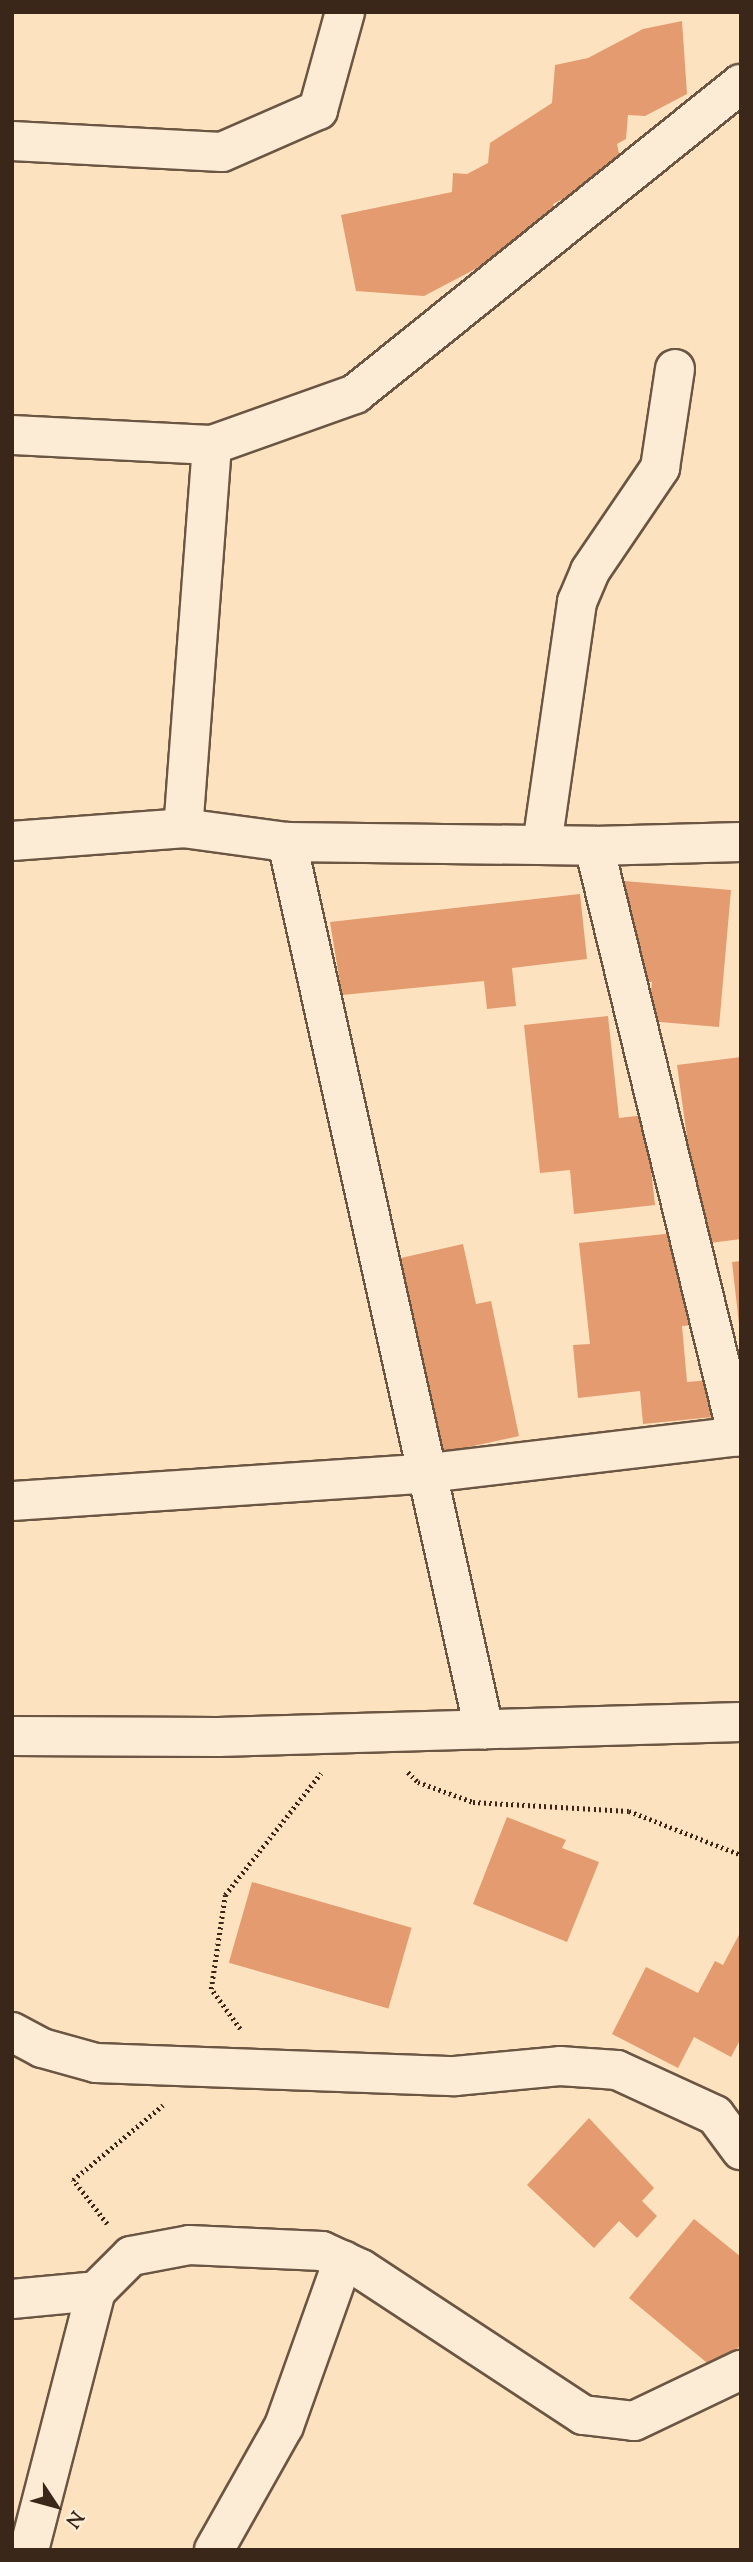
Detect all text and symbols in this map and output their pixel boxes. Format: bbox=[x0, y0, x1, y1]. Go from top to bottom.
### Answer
north arrow bbox=[21, 2471, 91, 2541]
text: N bbox=[58, 2505, 89, 2533]

